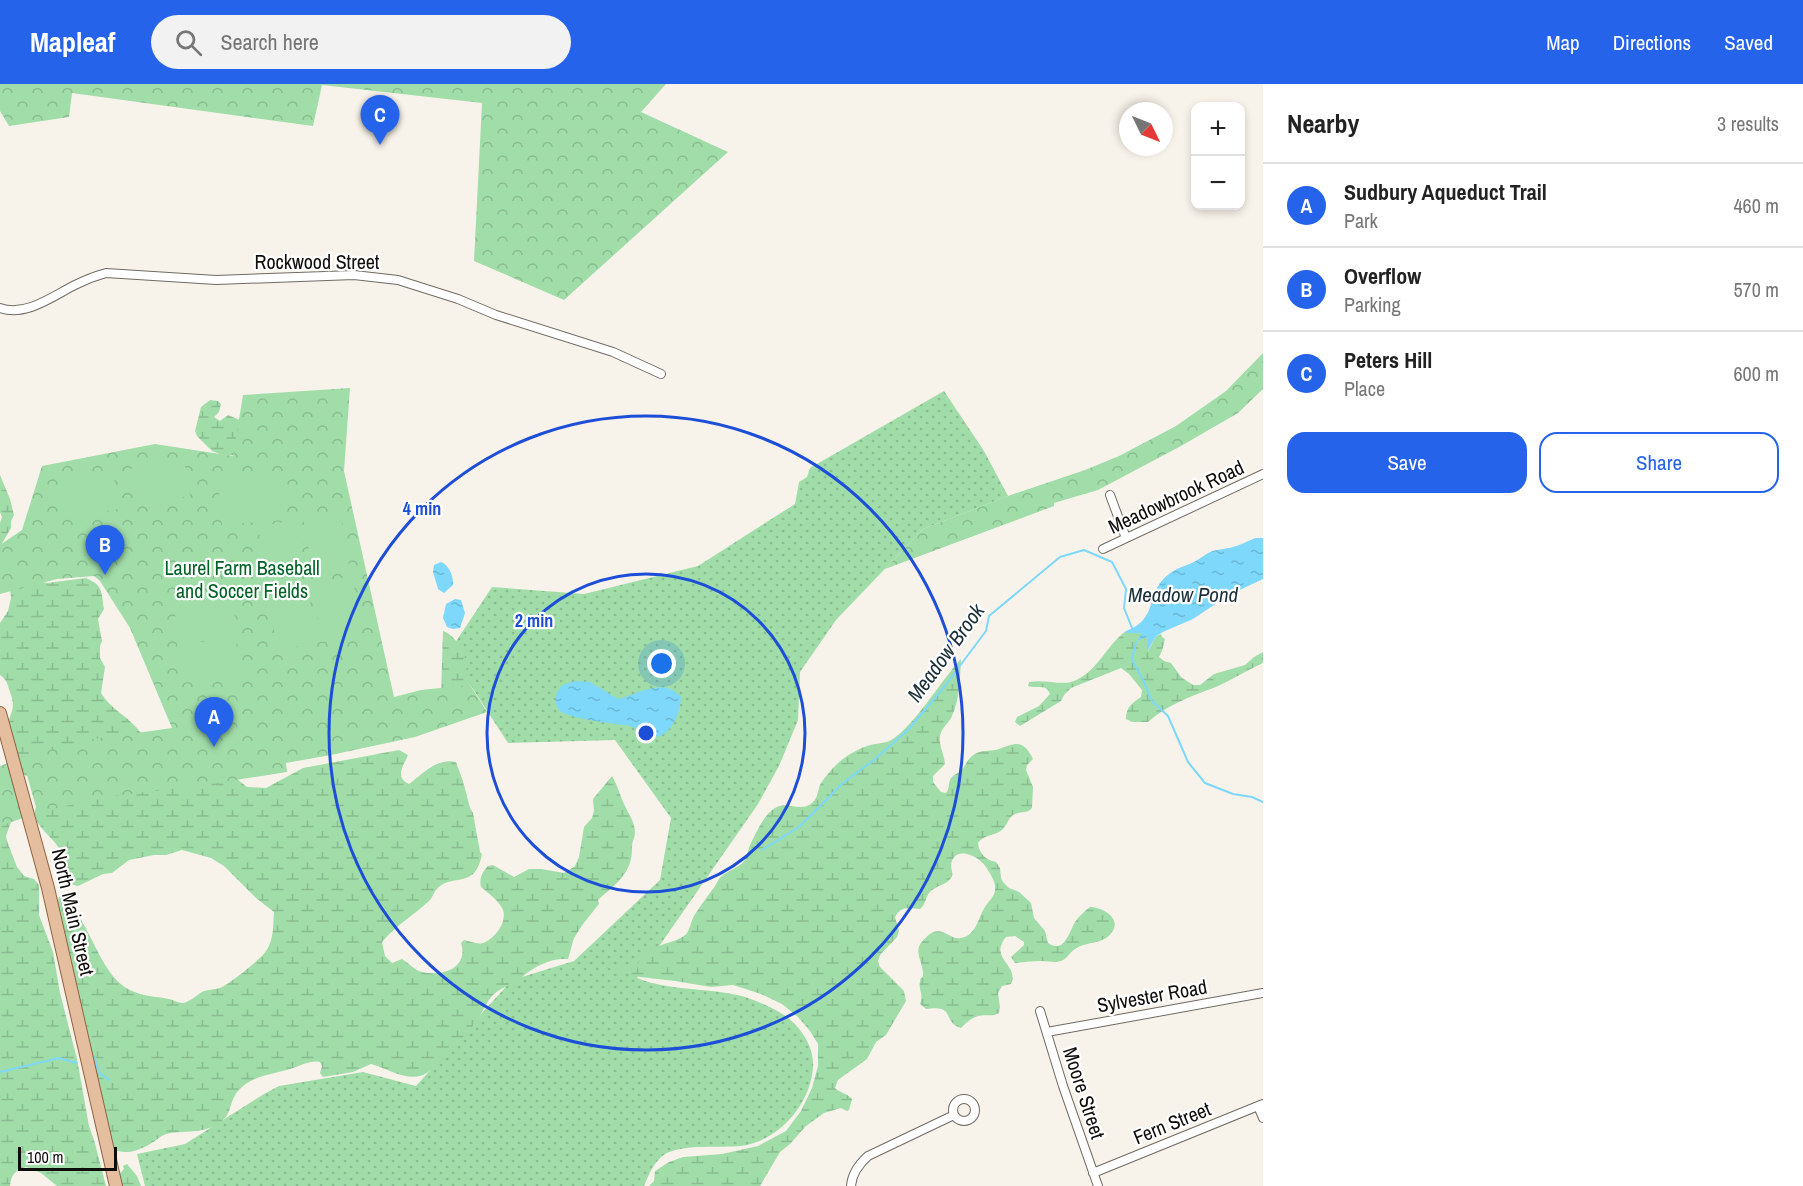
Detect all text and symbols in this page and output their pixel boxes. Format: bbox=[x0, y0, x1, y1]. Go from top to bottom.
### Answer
search box bbox=[151, 15, 571, 69]
text: Mapleaf bbox=[30, 23, 115, 61]
icon: search bbox=[172, 26, 205, 59]
text: Search here bbox=[220, 27, 319, 57]
text: Map bbox=[1546, 28, 1580, 57]
text: Directions bbox=[1613, 28, 1691, 57]
text: Saved bbox=[1724, 28, 1773, 57]
pin: C bbox=[360, 95, 400, 145]
north arrow bbox=[1119, 102, 1173, 156]
map controls bbox=[1191, 102, 1245, 210]
button: + bbox=[1191, 102, 1245, 156]
text: Nearby bbox=[1287, 106, 1359, 141]
text: 3 results bbox=[1717, 110, 1779, 137]
button: − bbox=[1191, 156, 1245, 210]
text: Sudbury Aqueduct Trail bbox=[1344, 177, 1547, 207]
text: A bbox=[1301, 192, 1312, 219]
text: 460 m bbox=[1733, 192, 1779, 219]
text: Park bbox=[1344, 207, 1378, 234]
street label: Rockwood Street bbox=[255, 248, 380, 275]
text: Overflow bbox=[1344, 261, 1421, 291]
text: B bbox=[1301, 276, 1312, 303]
text: 570 m bbox=[1733, 276, 1779, 303]
text: Parking bbox=[1344, 291, 1401, 318]
text: Peters Hill bbox=[1344, 345, 1432, 375]
text: C bbox=[1301, 360, 1312, 387]
text: 600 m bbox=[1733, 360, 1779, 387]
text: Place bbox=[1344, 375, 1385, 402]
button: Save bbox=[1287, 432, 1527, 493]
button: Share bbox=[1539, 432, 1779, 493]
street label: Meadowbrook Road bbox=[1104, 453, 1248, 540]
text: 4 min bbox=[403, 496, 441, 521]
pin: B bbox=[86, 526, 124, 575]
park label: Laurel Farm Baseball and Soccer Fields bbox=[164, 554, 320, 604]
water label: Meadow Pond bbox=[1128, 580, 1238, 609]
water label: Meadow Brook bbox=[900, 597, 992, 708]
text: 2 min bbox=[515, 608, 553, 633]
your location bbox=[647, 649, 676, 678]
pin: A bbox=[194, 698, 234, 747]
centre of rings bbox=[636, 723, 656, 743]
street label: North Main Street bbox=[46, 846, 101, 978]
street label: Sylvester Road bbox=[1095, 973, 1209, 1018]
street label: Moore Street bbox=[1057, 1044, 1112, 1143]
street label: Fern Street bbox=[1129, 1095, 1215, 1150]
scale bar bbox=[18, 1144, 117, 1172]
text: 100 m bbox=[27, 1146, 63, 1168]

